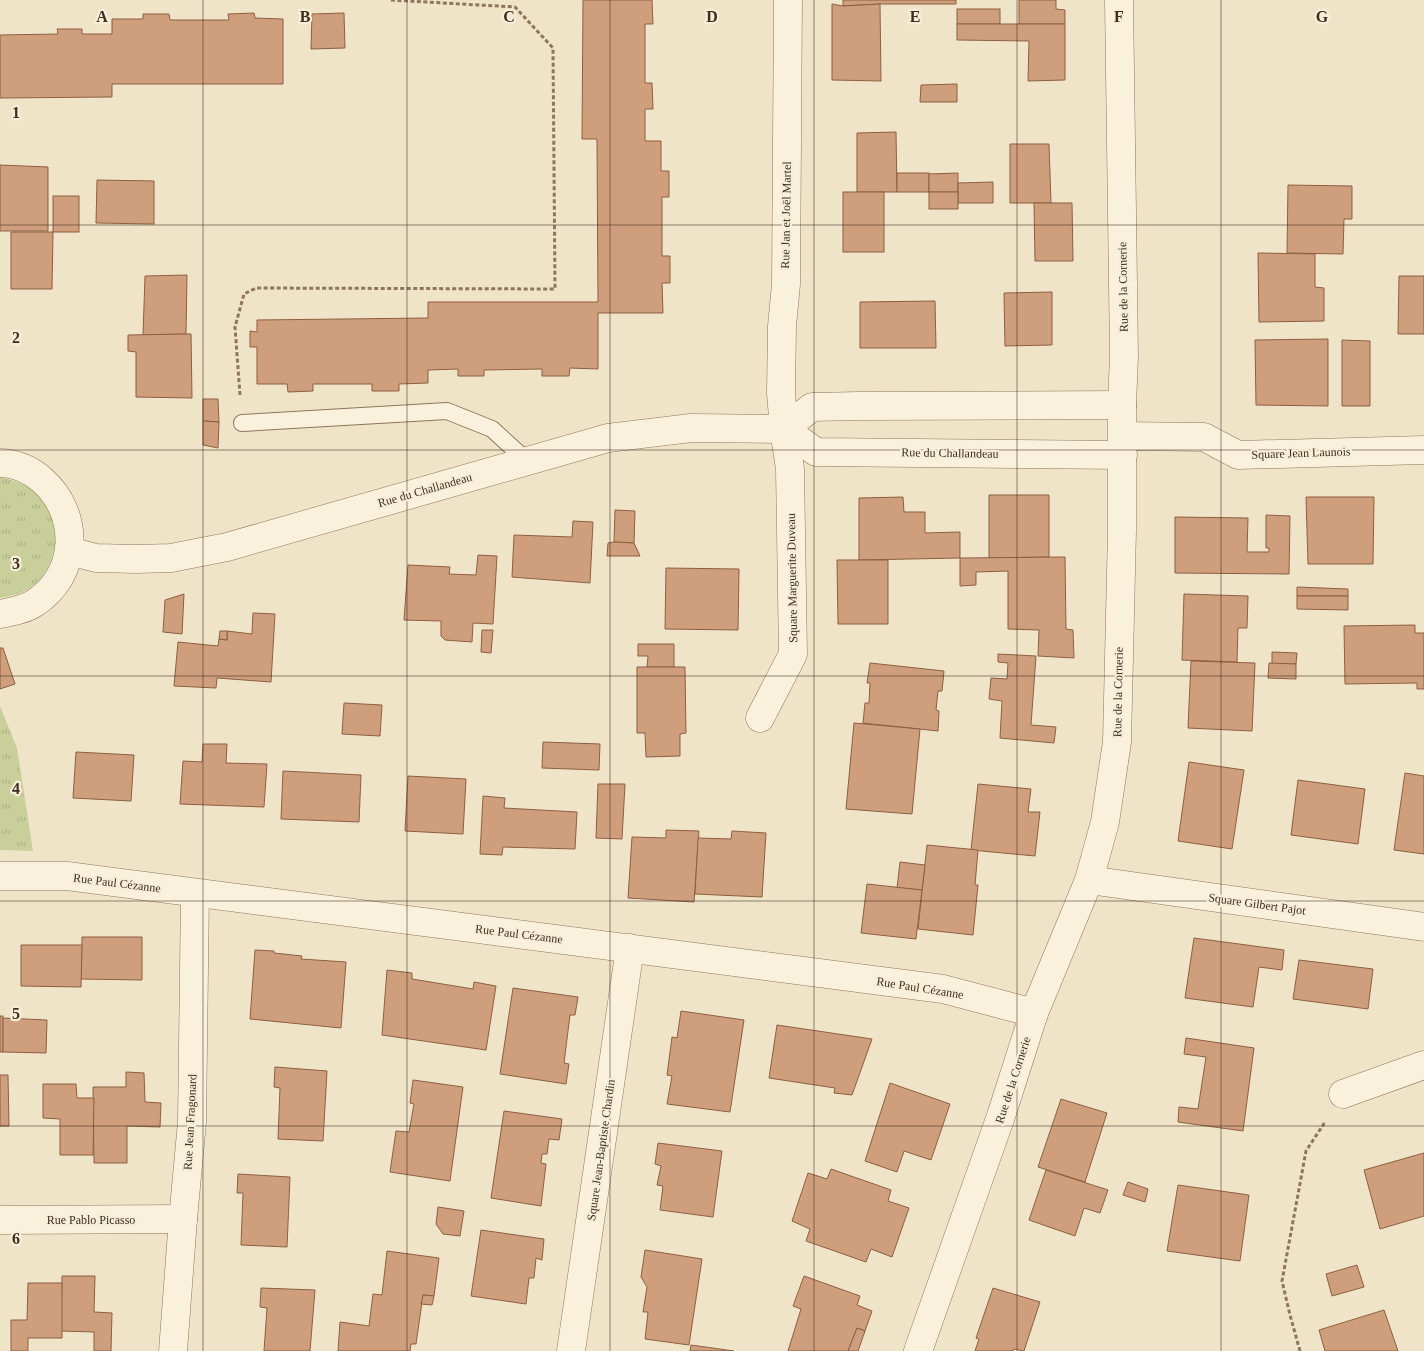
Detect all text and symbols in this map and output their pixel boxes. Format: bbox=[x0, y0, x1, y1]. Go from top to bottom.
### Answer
text: A bbox=[96, 8, 108, 25]
text: B bbox=[300, 8, 311, 25]
text: C bbox=[503, 8, 515, 25]
text: D bbox=[706, 8, 718, 25]
text: E bbox=[910, 8, 920, 25]
text: F bbox=[1114, 8, 1124, 25]
text: G bbox=[1316, 8, 1329, 25]
text: 1 bbox=[12, 104, 20, 121]
street label: Rue Jan et Joël Martel bbox=[778, 161, 794, 269]
street label: Rue de la Cornerie bbox=[1115, 242, 1131, 332]
text: 2 bbox=[12, 329, 20, 346]
street label: Square Jean Launois bbox=[1251, 444, 1351, 462]
street label: Rue du Challandeau bbox=[901, 445, 999, 461]
street label: Rue du Challandeau bbox=[376, 470, 474, 510]
street label: Square Marguerite Duveau bbox=[784, 513, 800, 643]
text: 3 bbox=[12, 555, 20, 572]
street label: Rue de la Cornerie bbox=[1110, 647, 1126, 737]
text: 4 bbox=[12, 780, 20, 797]
street label: Rue Paul Cézanne bbox=[72, 871, 162, 895]
street label: Square Gilbert Pajot bbox=[1208, 890, 1307, 918]
street label: Rue Paul Cézanne bbox=[474, 922, 564, 946]
street label: Rue Paul Cézanne bbox=[875, 974, 965, 1002]
text: 5 bbox=[12, 1005, 20, 1022]
street label: Rue de la Cornerie bbox=[992, 1035, 1034, 1125]
street label: Rue Jean Fragonard bbox=[180, 1074, 200, 1170]
street label: Square Jean-Baptiste Chardin bbox=[584, 1078, 618, 1222]
street label: Rue Pablo Picasso bbox=[47, 1213, 135, 1227]
text: 6 bbox=[12, 1230, 20, 1247]

